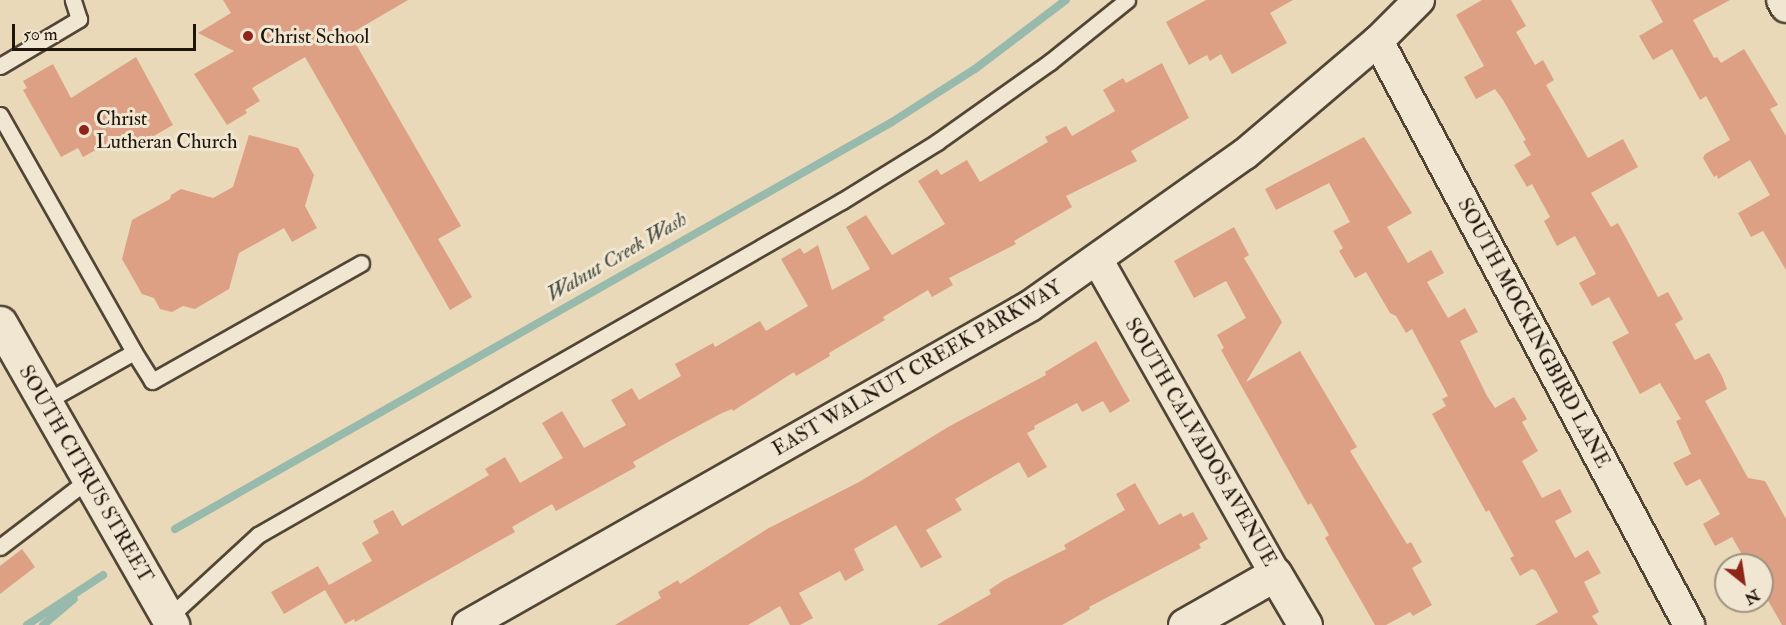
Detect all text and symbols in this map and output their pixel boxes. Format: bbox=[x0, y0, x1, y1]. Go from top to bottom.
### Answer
scale bar bbox=[15, 12, 200, 50]
text: 50 m bbox=[23, 23, 58, 46]
place label: Christ School bbox=[260, 24, 369, 48]
marker: Christ School bbox=[241, 29, 255, 43]
place label: Christ Lutheran Church bbox=[96, 106, 238, 153]
marker: Christ Lutheran Church bbox=[77, 123, 91, 137]
street label: SOUTH MOCKINGBIRD LANE bbox=[1453, 194, 1615, 472]
water label: Walnut Creek Wash bbox=[542, 207, 692, 307]
street label: EAST WALNUT CREEK PARKWAY bbox=[768, 275, 1066, 461]
street label: SOUTH CALVADOS AVENUE bbox=[1120, 314, 1282, 570]
street label: SOUTH CITRUS STREET bbox=[14, 361, 158, 587]
north arrow bbox=[1714, 553, 1774, 613]
text: N bbox=[1741, 585, 1763, 609]

